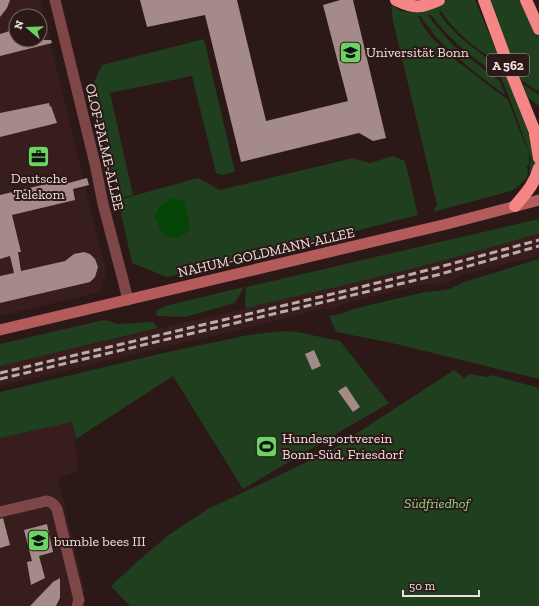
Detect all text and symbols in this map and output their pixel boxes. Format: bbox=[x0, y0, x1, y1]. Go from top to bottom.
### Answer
north arrow bbox=[8, 8, 48, 48]
text: N bbox=[12, 18, 27, 31]
school or university icon: Universität Bonn bbox=[338, 39, 364, 65]
place label: Universität Bonn bbox=[366, 44, 469, 61]
road number: A 562 bbox=[487, 54, 529, 76]
street label: OLOF-PALME-ALLEE bbox=[82, 82, 127, 212]
office icon: Deutsche Telekom bbox=[26, 143, 52, 169]
place label: Deutsche Telekom bbox=[11, 170, 68, 203]
street label: NAHUM-GOLDMANN-ALLEE bbox=[176, 224, 356, 281]
place label: Hundesportverein Bonn-Süd, Friesdorf bbox=[282, 430, 404, 463]
sports icon: Hundesportverein Bonn-Süd, Friesdorf bbox=[253, 433, 279, 459]
park label: Südfriedhof bbox=[404, 495, 472, 512]
school or university icon: bumble bees III bbox=[26, 528, 52, 554]
place label: bumble bees III bbox=[53, 533, 146, 550]
scale bar bbox=[403, 572, 479, 598]
text: 50 m bbox=[409, 579, 436, 593]

